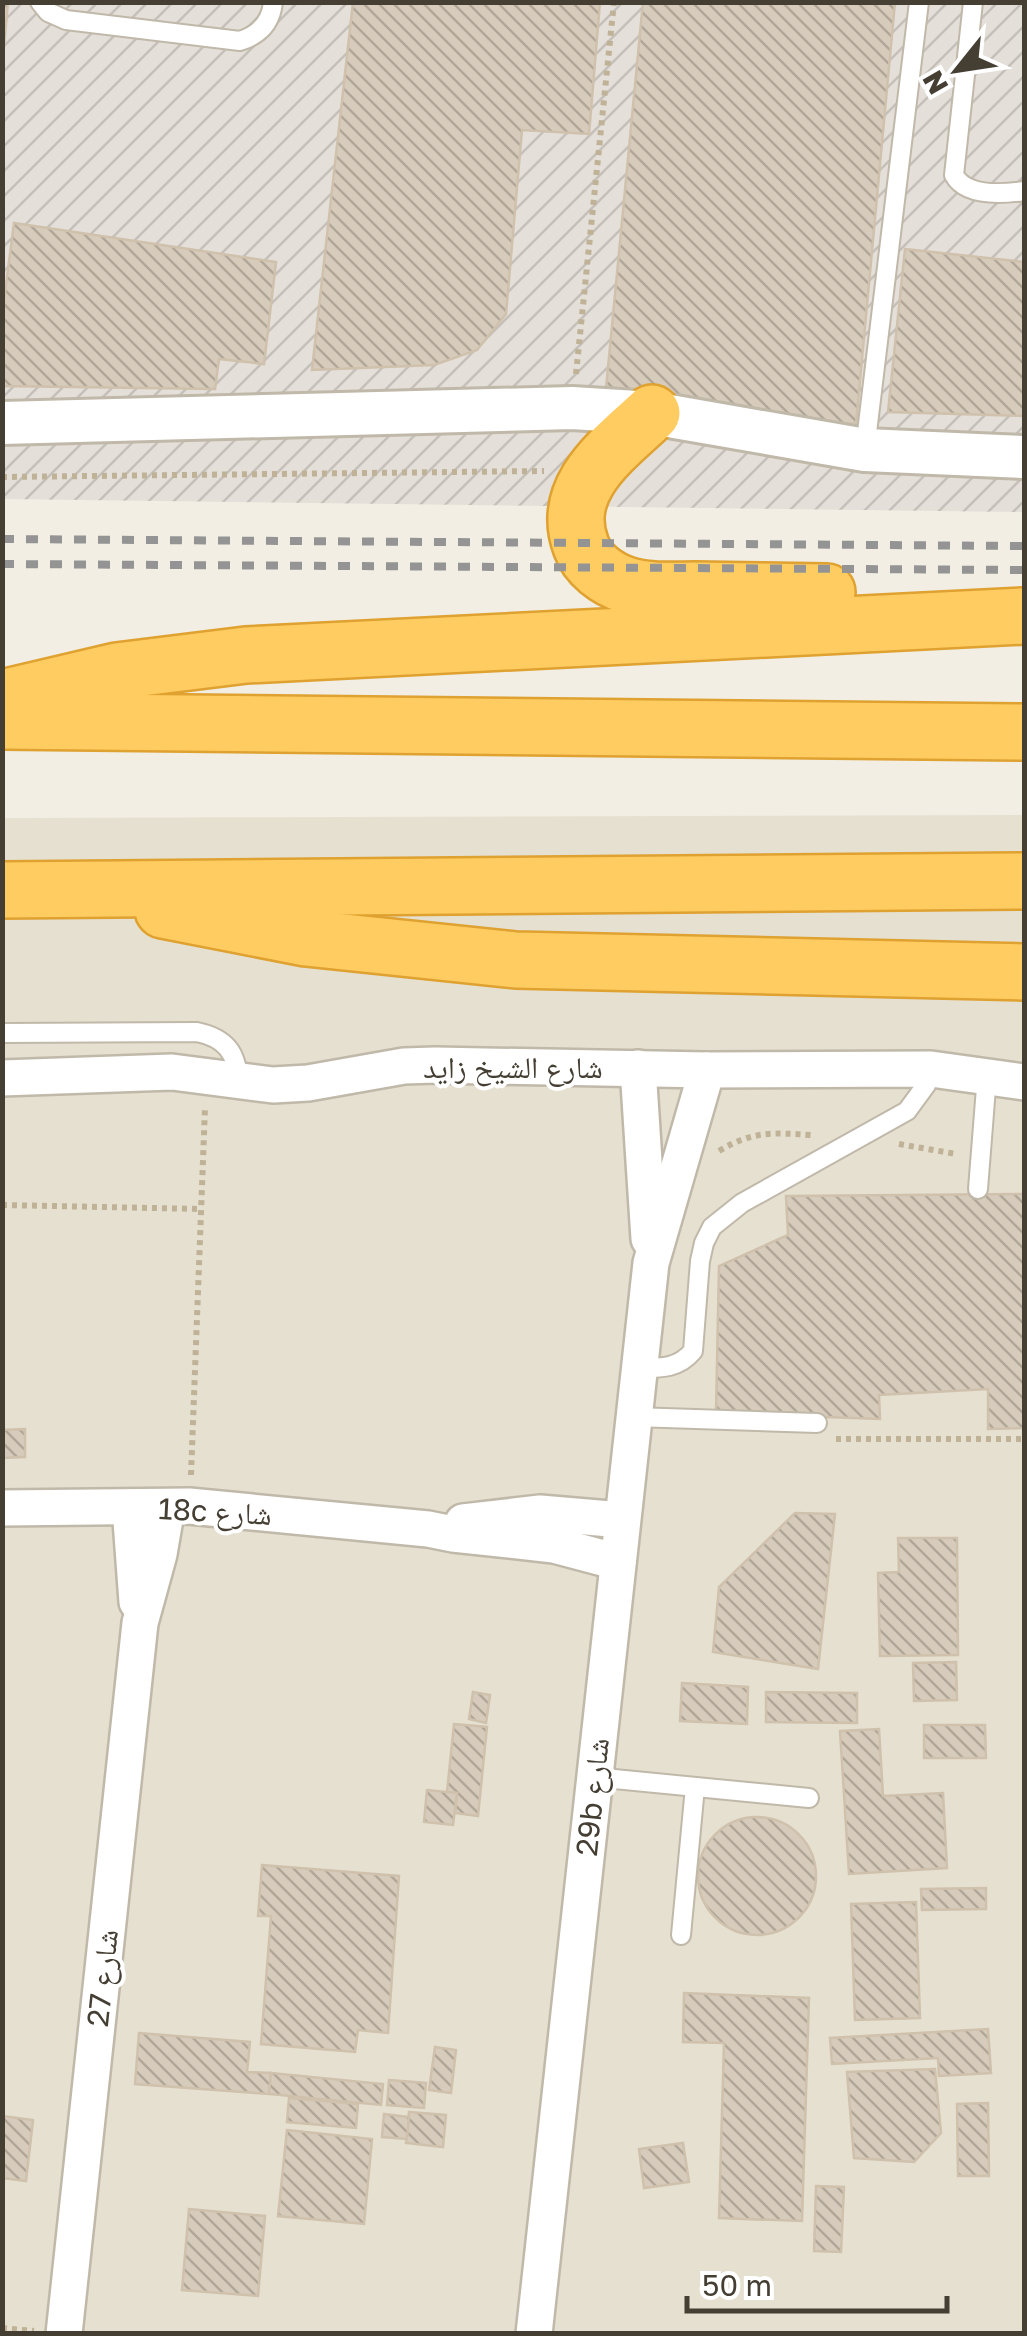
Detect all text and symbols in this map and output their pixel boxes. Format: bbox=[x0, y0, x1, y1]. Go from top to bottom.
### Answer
north arrow bbox=[907, 20, 1007, 120]
text: N bbox=[915, 65, 955, 100]
street label: شارع الشيخ زايد bbox=[423, 1049, 603, 1087]
street label: 18c شارع bbox=[157, 1490, 273, 1534]
street label: 29b شارع bbox=[568, 1736, 618, 1858]
street label: شارع 27 bbox=[79, 1927, 127, 2029]
scale bar bbox=[687, 2251, 947, 2313]
text: 50 m bbox=[702, 2267, 772, 2303]

